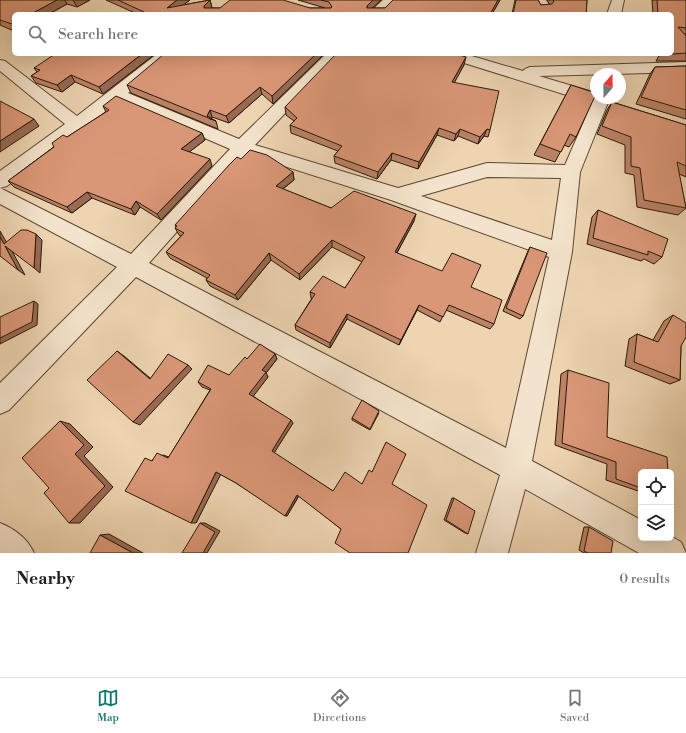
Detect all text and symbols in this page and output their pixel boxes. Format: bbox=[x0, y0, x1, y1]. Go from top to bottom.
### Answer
search box bbox=[12, 12, 674, 56]
icon: search bbox=[26, 23, 48, 45]
text: Search here bbox=[58, 25, 138, 44]
north arrow bbox=[590, 68, 626, 104]
map controls bbox=[638, 469, 674, 541]
button: locate bbox=[638, 469, 674, 505]
button: layers bbox=[638, 505, 674, 541]
text: Nearby bbox=[16, 568, 75, 590]
text: 0 results bbox=[619, 571, 670, 587]
tab: Map bbox=[97, 687, 119, 725]
tab: Directions bbox=[313, 687, 366, 725]
tab: Saved bbox=[560, 687, 589, 725]

